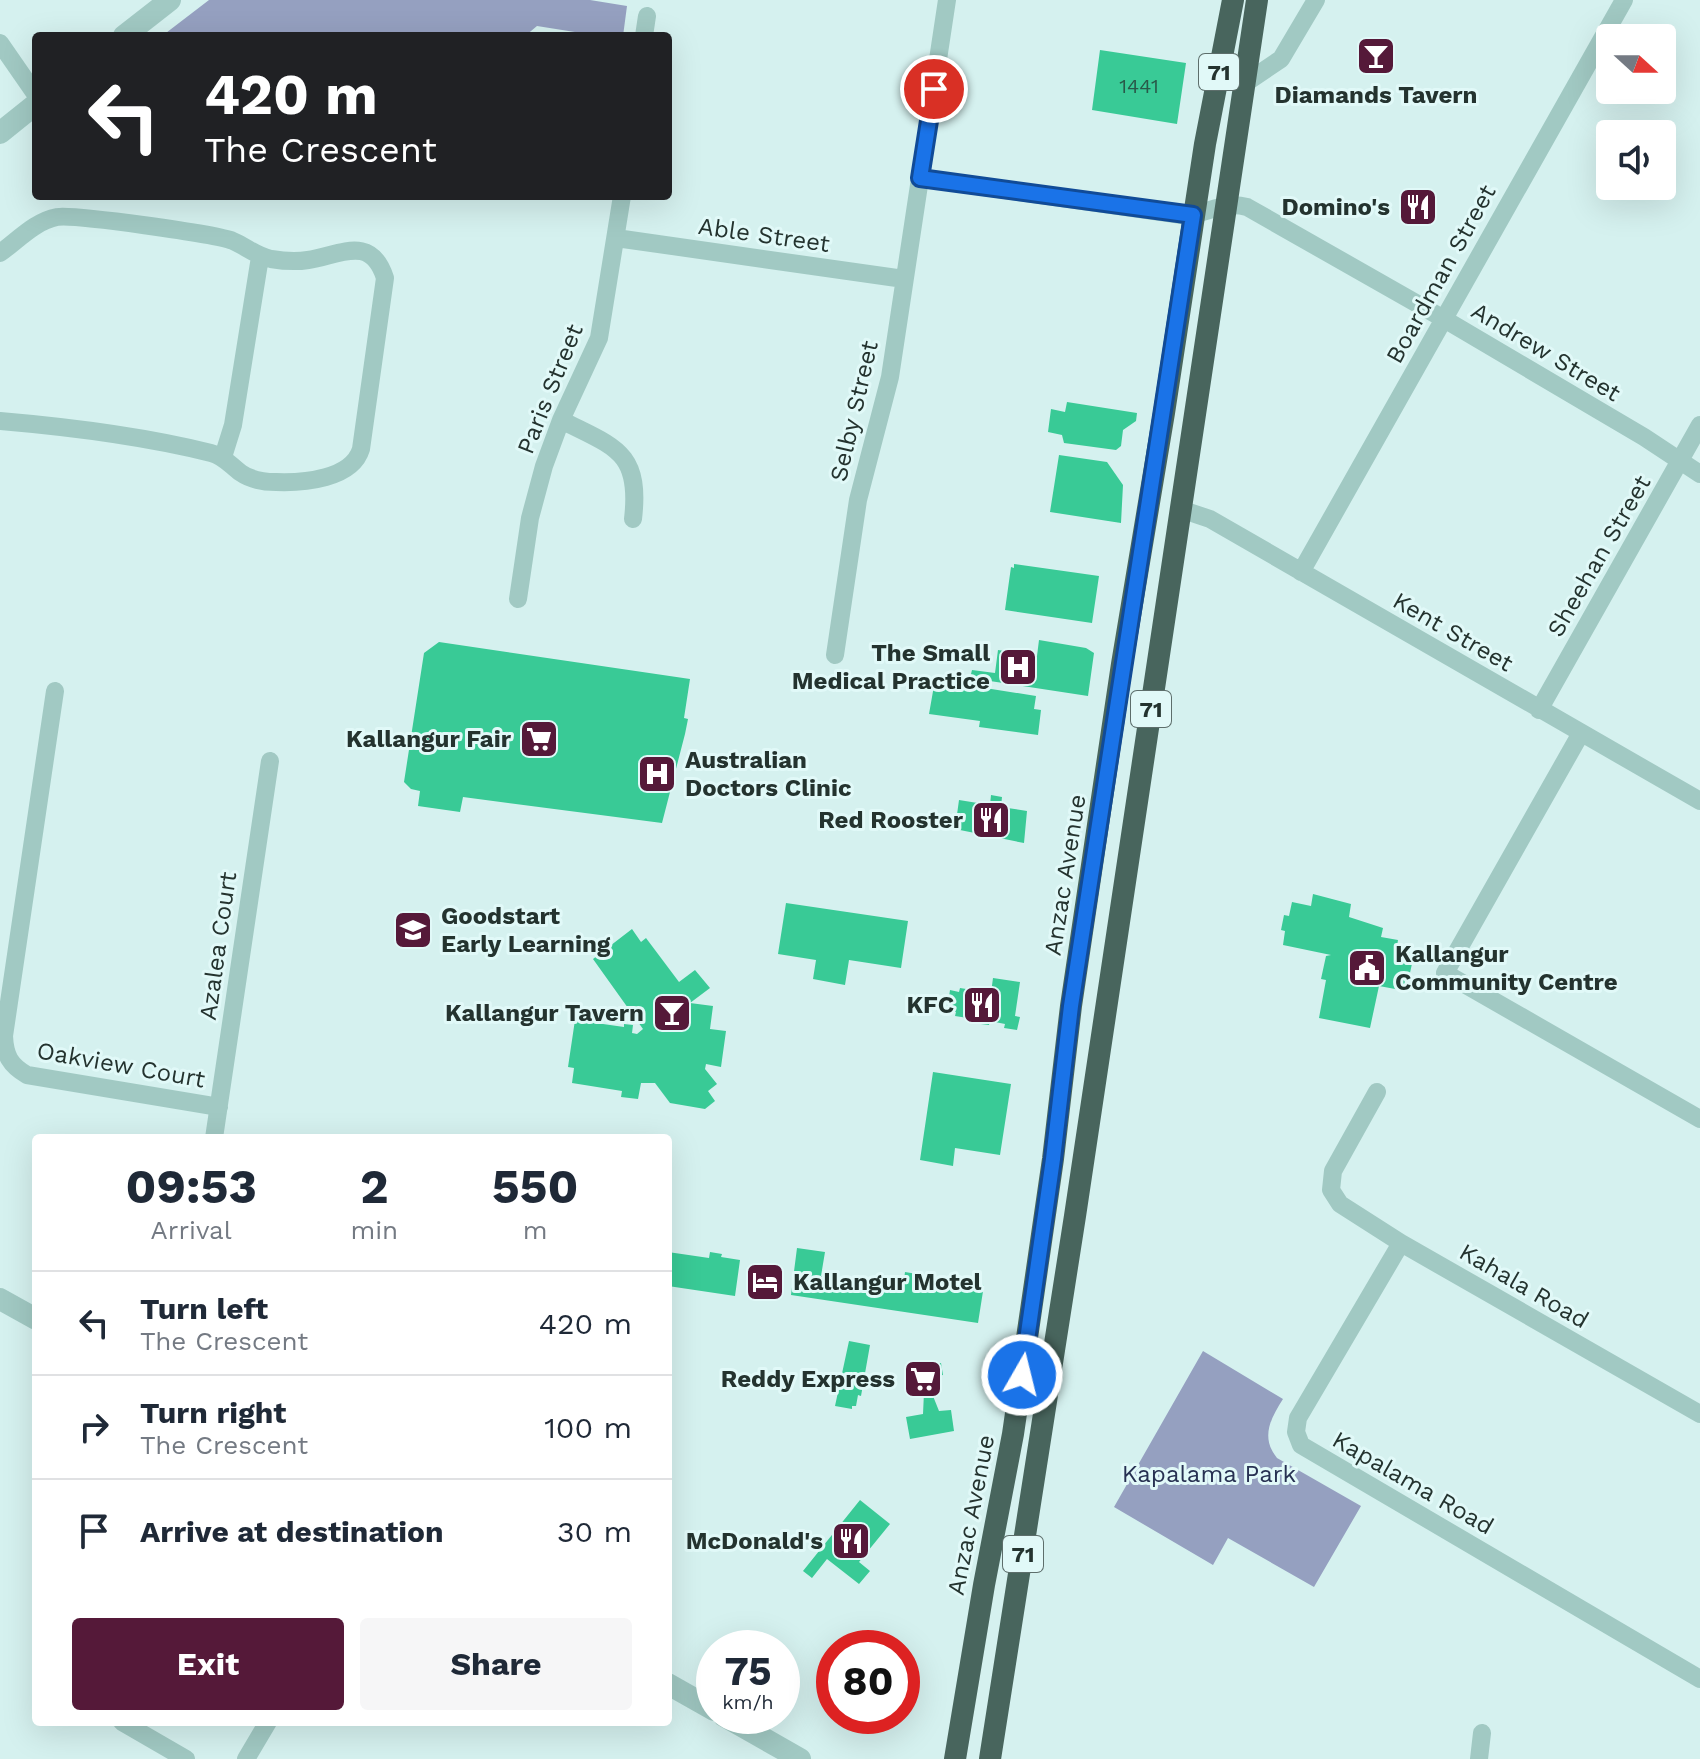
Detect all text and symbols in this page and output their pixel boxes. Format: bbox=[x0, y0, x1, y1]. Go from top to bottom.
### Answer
north arrow bbox=[1596, 24, 1676, 104]
map controls bbox=[1596, 24, 1676, 200]
bar icon: Diamands Tavern bbox=[1355, 35, 1397, 77]
road number: 71 bbox=[1199, 54, 1239, 90]
pin bbox=[900, 55, 968, 123]
text: 420 m bbox=[204, 62, 378, 128]
icon: left bbox=[72, 64, 176, 168]
icon: arrive bbox=[912, 67, 956, 111]
house number: 1441 bbox=[1119, 74, 1159, 98]
place label: Diamands Tavern bbox=[1275, 81, 1478, 109]
button: sound bbox=[1596, 120, 1676, 200]
text: The Crescent bbox=[204, 129, 437, 171]
street label: Boardman Street bbox=[1380, 180, 1502, 368]
restaurant icon: Domino's bbox=[1397, 186, 1439, 228]
place label: Domino's bbox=[1282, 193, 1390, 221]
street label: Able Street bbox=[696, 212, 832, 258]
street label: Andrew Street bbox=[1466, 297, 1626, 407]
street label: Paris Street bbox=[511, 320, 589, 458]
street label: Selby Street bbox=[824, 338, 884, 484]
street label: Sheehan Street bbox=[1541, 470, 1657, 642]
street label: Kent Street bbox=[1388, 586, 1518, 678]
place label: The Small Medical Practice bbox=[792, 639, 990, 695]
hospital icon: The Small Medical Practice bbox=[997, 646, 1039, 688]
road number: 71 bbox=[1131, 691, 1171, 727]
supermarket icon: Kallangur Fair bbox=[518, 718, 560, 760]
place label: Kallangur Fair bbox=[346, 725, 512, 753]
place label: Australian Doctors Clinic bbox=[685, 746, 852, 802]
hospital icon: Australian Doctors Clinic bbox=[636, 753, 678, 795]
street label: Anzac Avenue bbox=[1038, 792, 1092, 958]
restaurant icon: Red Rooster bbox=[970, 799, 1012, 841]
place label: Red Rooster bbox=[818, 806, 964, 834]
street label: Azalea Court bbox=[194, 870, 242, 1022]
place label: Goodstart Early Learning bbox=[441, 902, 611, 958]
school or university icon: Goodstart Early Learning bbox=[392, 909, 434, 951]
place label: Kallangur Community Centre bbox=[1395, 940, 1618, 996]
public building icon: Kallangur Community Centre bbox=[1346, 947, 1388, 989]
restaurant icon: KFC bbox=[961, 984, 1003, 1026]
place label: KFC bbox=[906, 991, 954, 1019]
bar icon: Kallangur Tavern bbox=[651, 992, 693, 1034]
place label: Kallangur Tavern bbox=[445, 999, 644, 1027]
street label: Oakview Court bbox=[35, 1036, 207, 1094]
text: 09:53 bbox=[125, 1158, 257, 1215]
text: 2 bbox=[360, 1158, 389, 1215]
text: 550 bbox=[492, 1158, 579, 1215]
text: Arrival bbox=[151, 1215, 232, 1245]
text: min bbox=[350, 1215, 398, 1245]
text: m bbox=[523, 1215, 547, 1245]
street label: Kahala Road bbox=[1454, 1238, 1594, 1334]
hotel icon: Kallangur Motel bbox=[744, 1261, 786, 1303]
place label: Kallangur Motel bbox=[793, 1268, 982, 1296]
text: Turn left bbox=[140, 1291, 268, 1326]
icon: left bbox=[72, 1301, 116, 1345]
text: 420 m bbox=[539, 1306, 632, 1341]
text: The Crescent bbox=[140, 1326, 308, 1356]
position arrow bbox=[980, 1333, 1064, 1417]
supermarket icon: Reddy Express bbox=[902, 1358, 944, 1400]
place label: Reddy Express bbox=[721, 1365, 895, 1393]
text: Turn right bbox=[140, 1395, 286, 1430]
icon: right bbox=[72, 1405, 116, 1449]
text: 100 m bbox=[544, 1410, 632, 1445]
street label: Kapalama Road bbox=[1328, 1426, 1498, 1540]
text: The Crescent bbox=[140, 1430, 308, 1460]
street label: Anzac Avenue bbox=[942, 1432, 1000, 1598]
park label: Kapalama Park bbox=[1122, 1460, 1297, 1488]
icon: arrive bbox=[72, 1509, 116, 1553]
text: Arrive at destination bbox=[140, 1514, 444, 1549]
text: 30 m bbox=[557, 1514, 632, 1549]
restaurant icon: McDonald's bbox=[830, 1520, 872, 1562]
place label: McDonald's bbox=[686, 1527, 823, 1555]
road number: 71 bbox=[1003, 1536, 1043, 1572]
button: Exit bbox=[72, 1618, 344, 1710]
button: Share bbox=[360, 1618, 632, 1710]
speed limit sign: 80 bbox=[816, 1630, 920, 1734]
text: 75 bbox=[724, 1648, 772, 1695]
text: km/h bbox=[722, 1690, 774, 1714]

